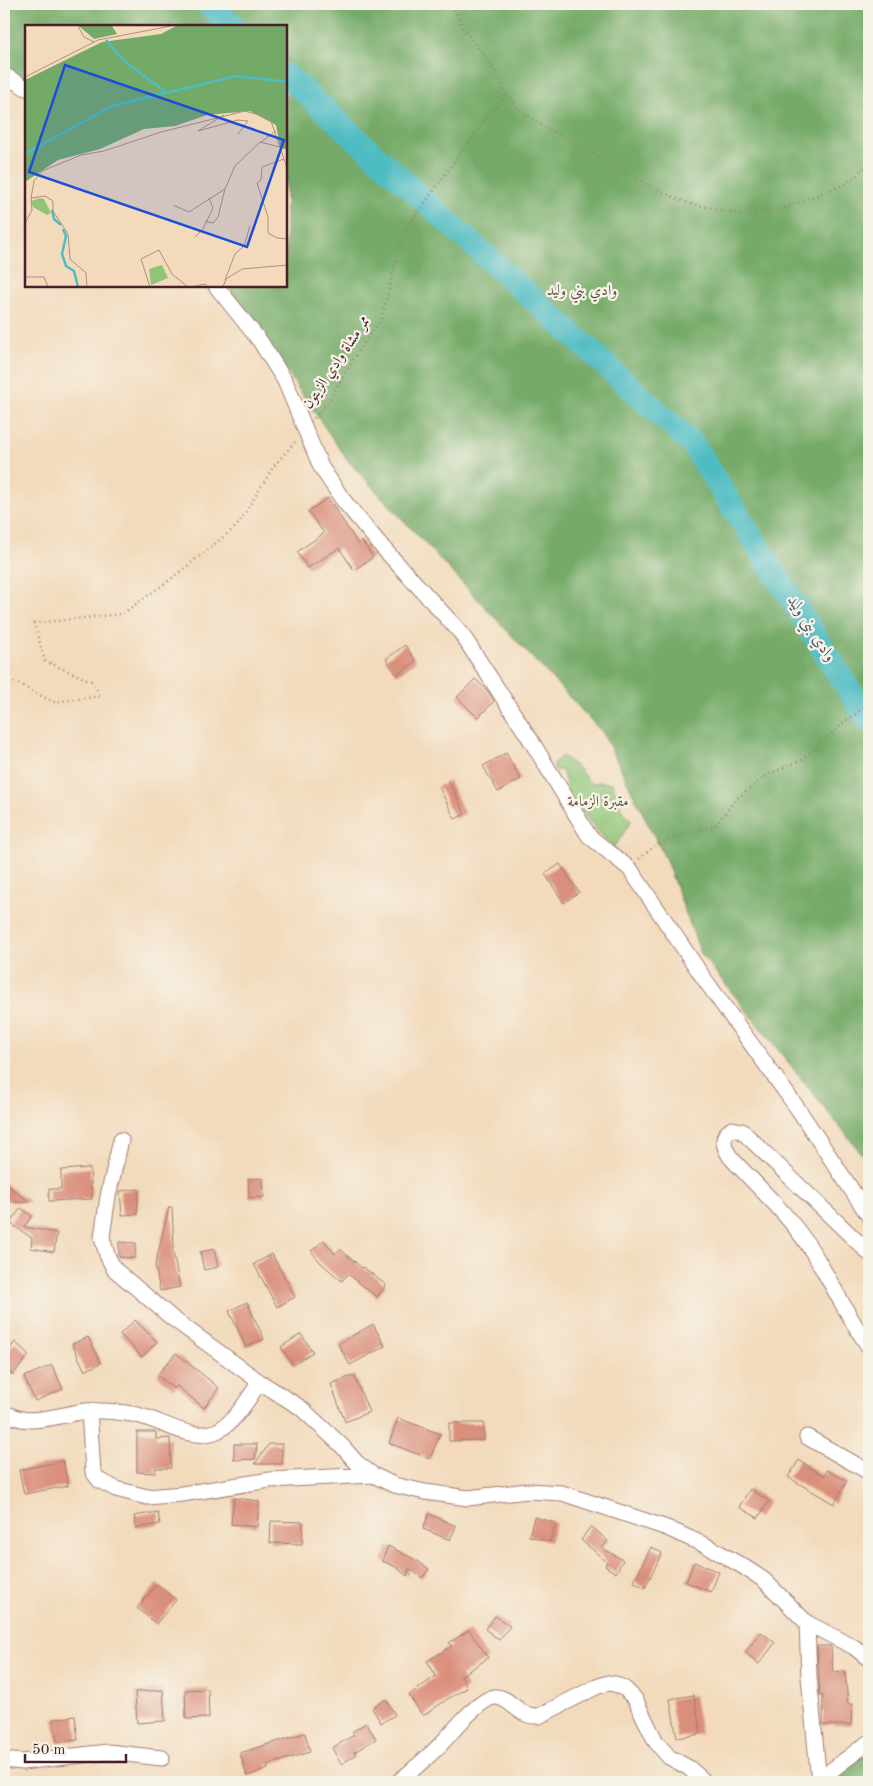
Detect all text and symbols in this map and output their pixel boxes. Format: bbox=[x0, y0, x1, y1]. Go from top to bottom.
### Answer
inset map bbox=[25, 25, 288, 288]
park label: وادي بني وليد bbox=[547, 284, 617, 304]
street label: ممر مشاة وادي الزيتون bbox=[300, 313, 376, 414]
water label: وادي بني وليد bbox=[780, 593, 838, 668]
park label: مقبرة الزمامة bbox=[567, 794, 629, 810]
scale bar bbox=[25, 1731, 126, 1763]
text: 50 m bbox=[32, 1743, 66, 1758]

